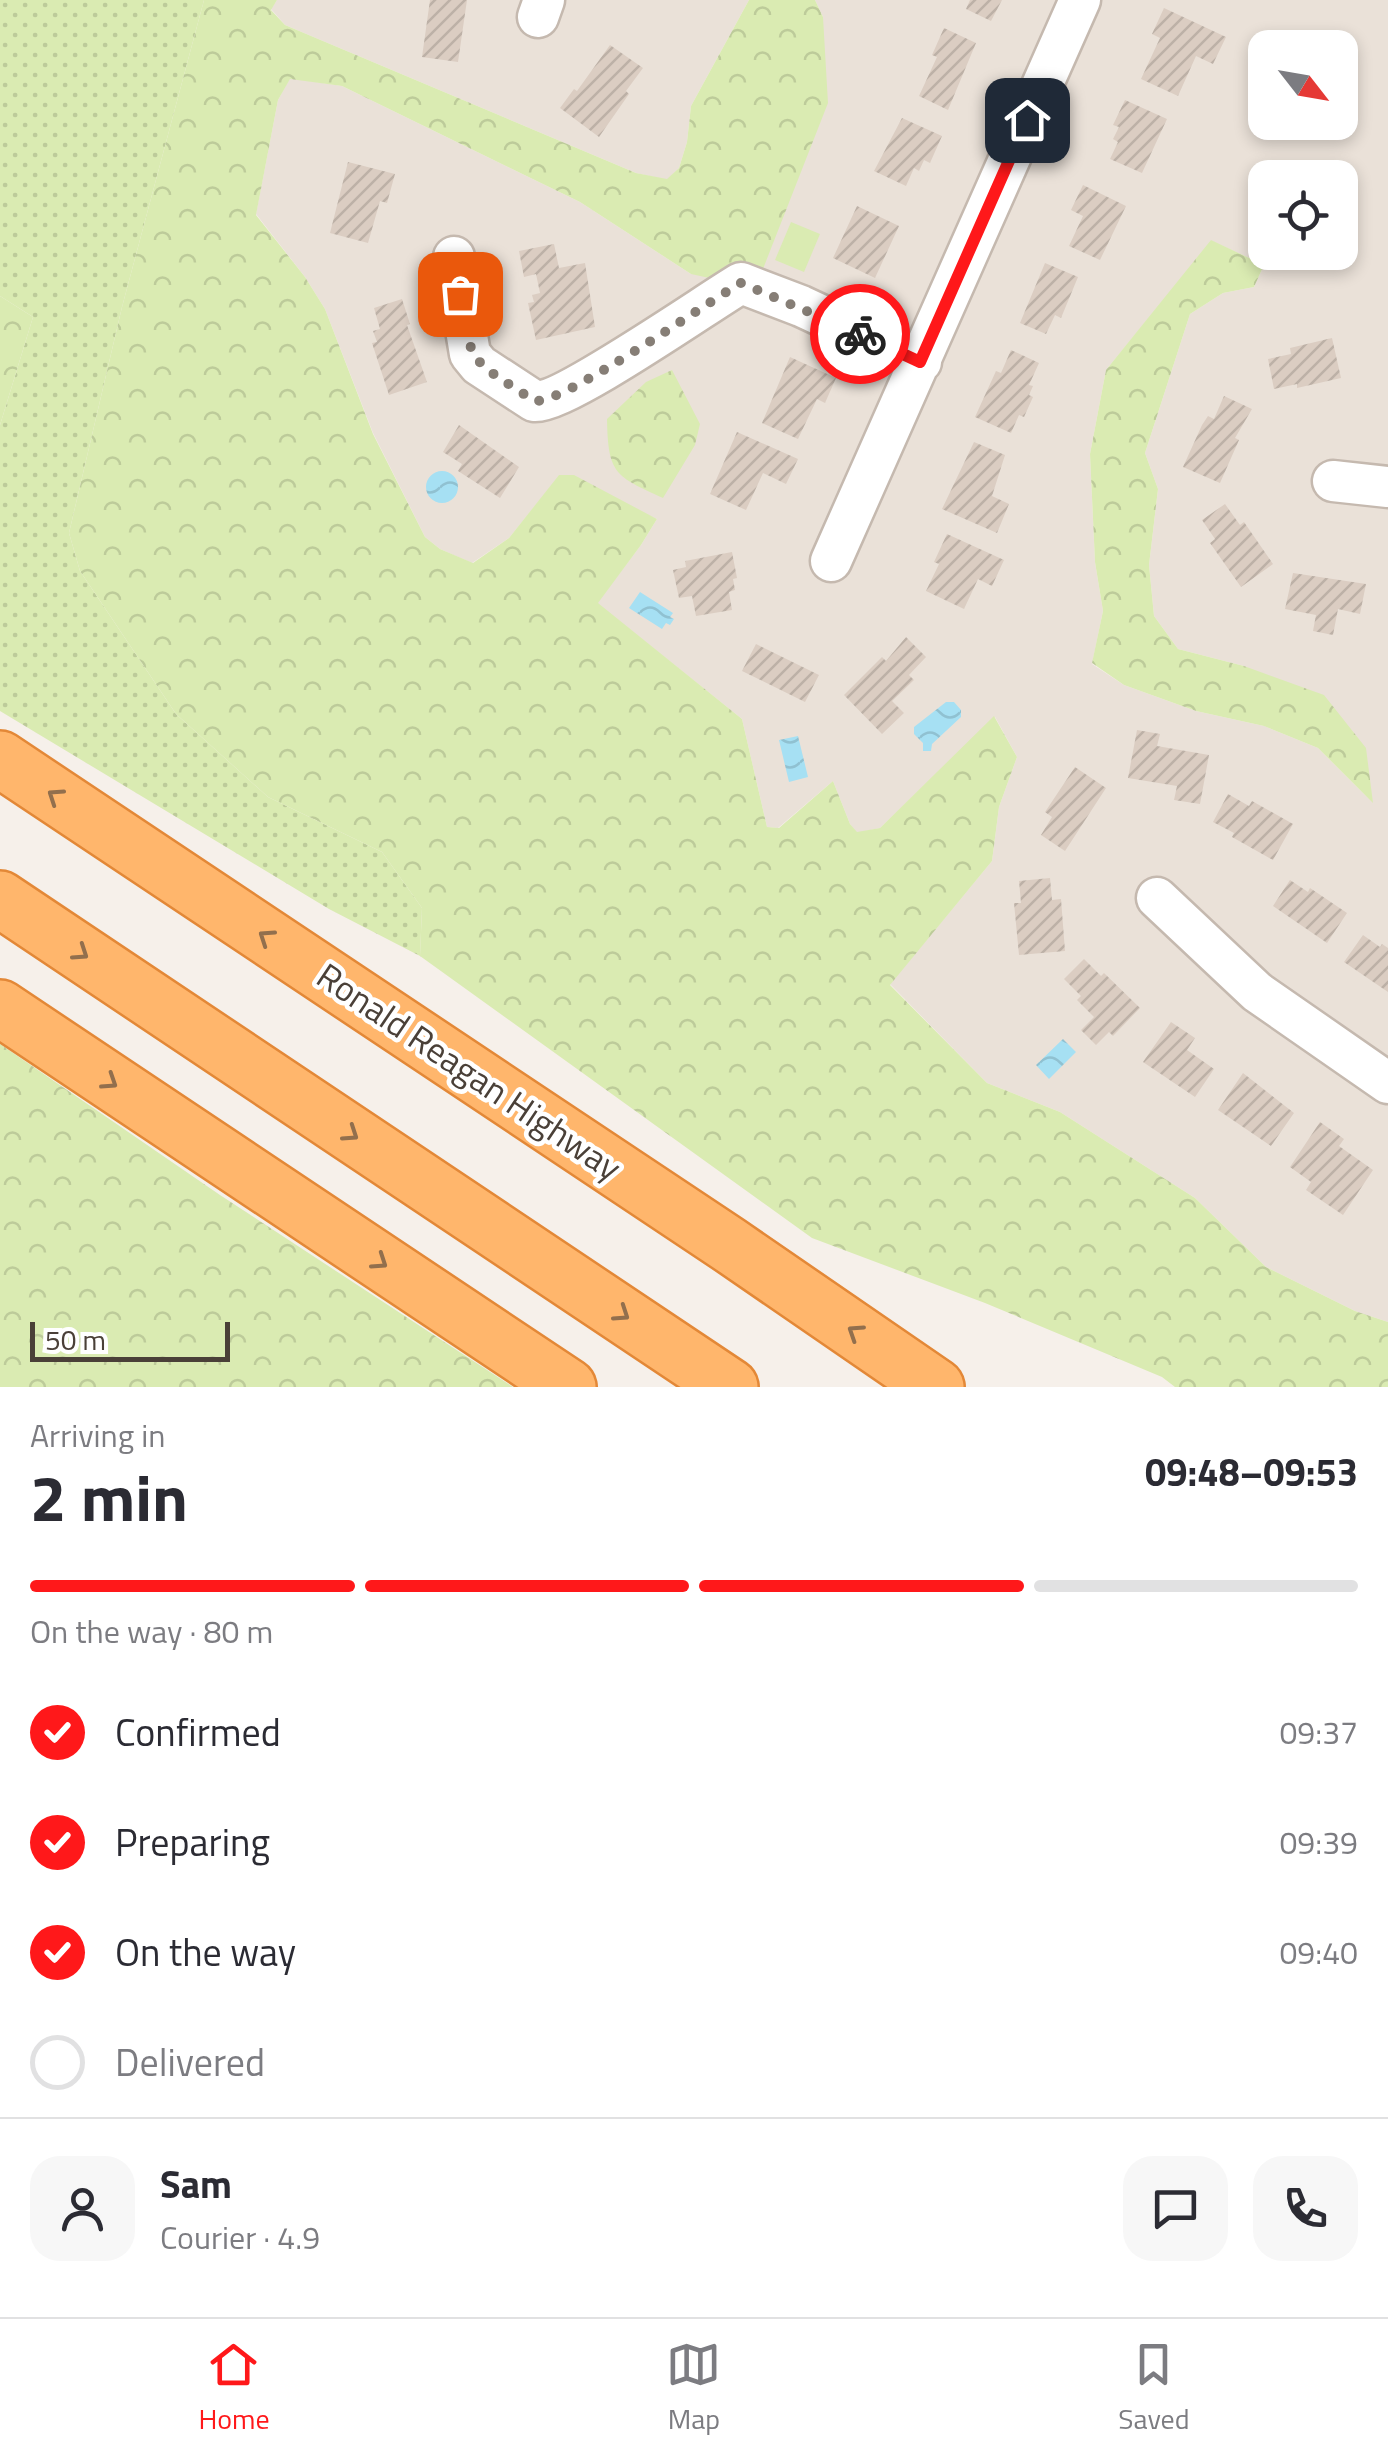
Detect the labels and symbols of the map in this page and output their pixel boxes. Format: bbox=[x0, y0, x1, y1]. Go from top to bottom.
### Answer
north arrow bbox=[1248, 30, 1358, 140]
pin bbox=[985, 78, 1070, 163]
pin bbox=[418, 252, 503, 337]
courier bbox=[810, 284, 910, 384]
one-way arrow bbox=[48, 789, 66, 808]
one-way arrow bbox=[258, 930, 276, 949]
one-way arrow bbox=[70, 941, 88, 960]
street label: Ronald Reagan Highway bbox=[306, 949, 633, 1194]
one-way arrow bbox=[99, 1069, 117, 1088]
one-way arrow bbox=[341, 1121, 359, 1140]
one-way arrow bbox=[369, 1250, 388, 1268]
one-way arrow bbox=[610, 1302, 629, 1320]
scale bar bbox=[30, 1317, 230, 1362]
one-way arrow bbox=[848, 1325, 866, 1344]

